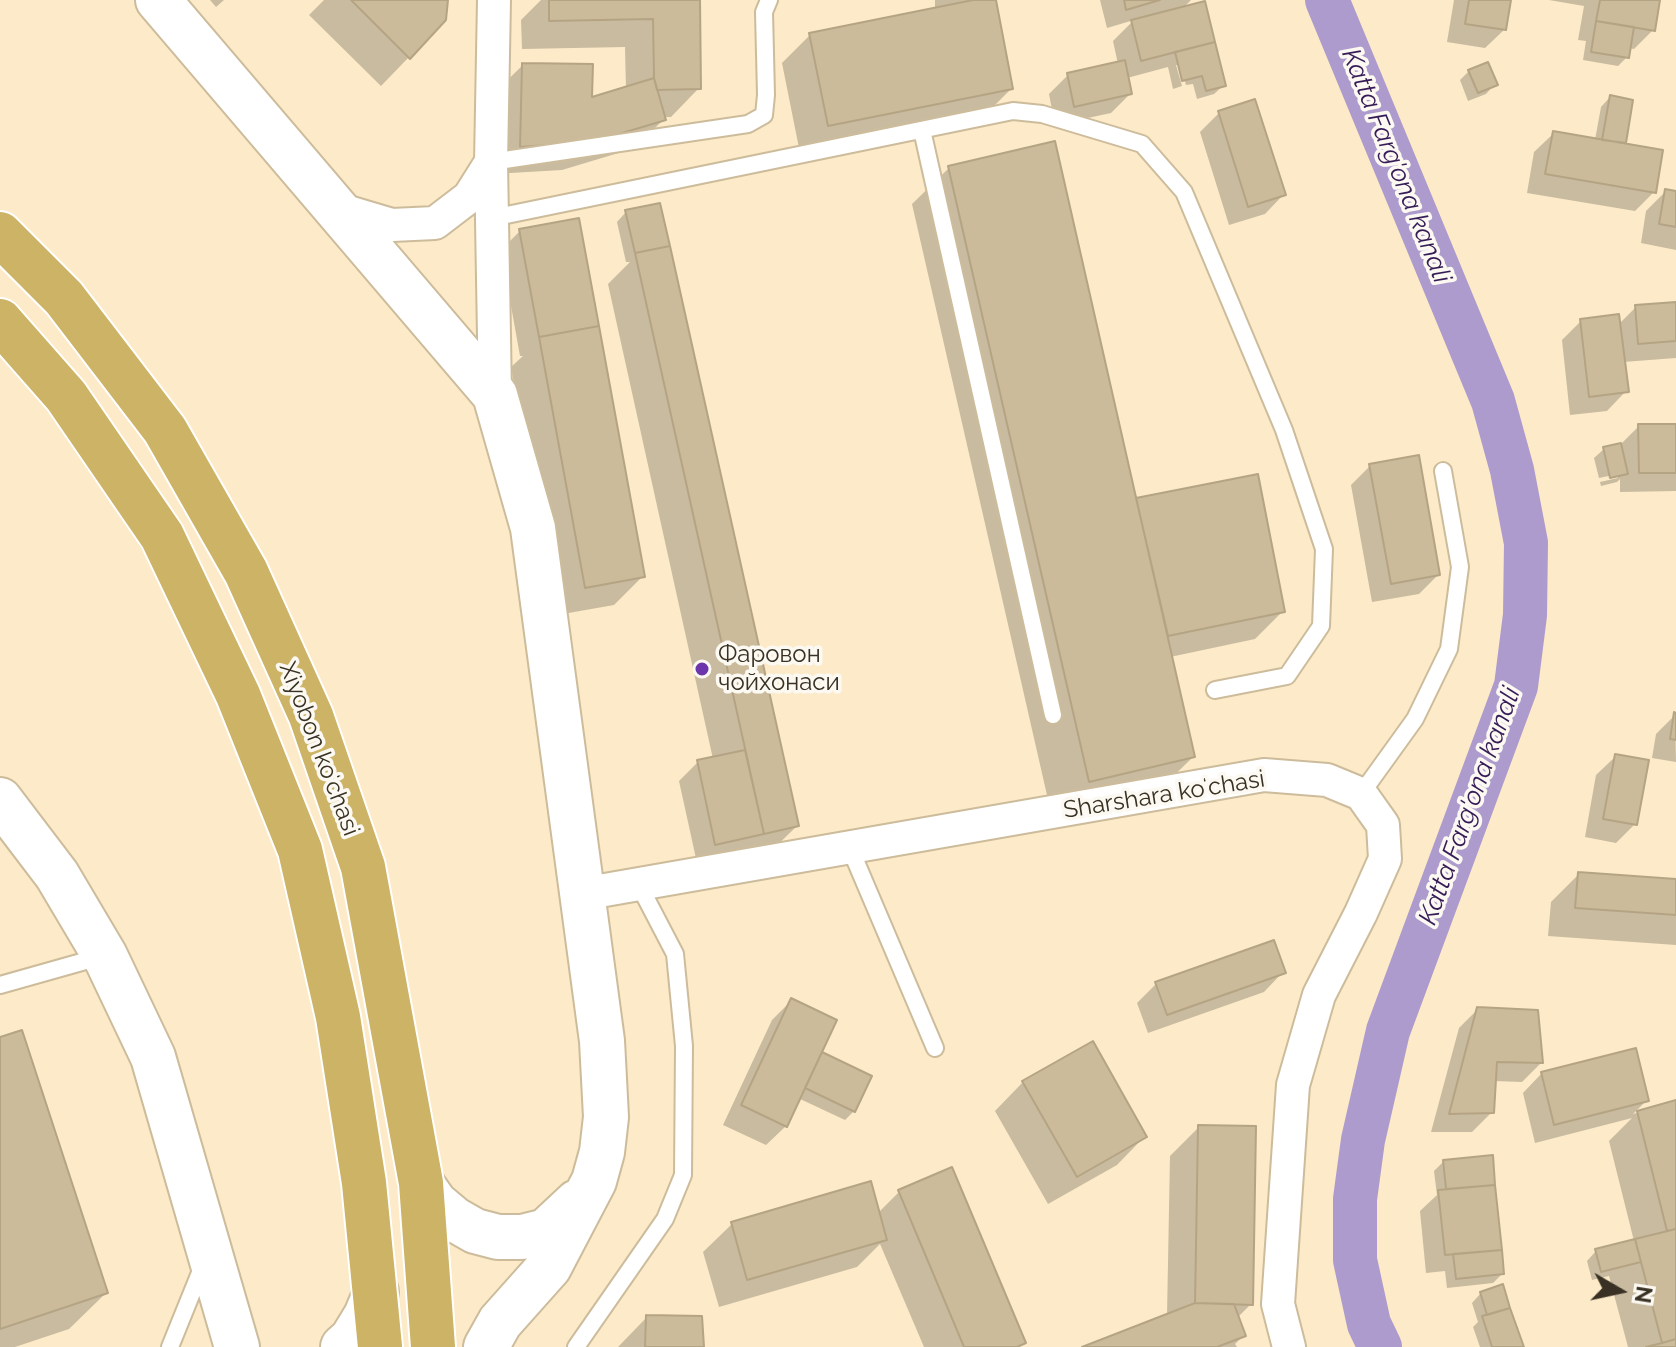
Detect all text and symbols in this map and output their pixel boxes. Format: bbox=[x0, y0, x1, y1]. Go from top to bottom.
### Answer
water label: Katta Farg'ona kanali bbox=[1335, 44, 1457, 288]
place label: Фаровон чойхонаси bbox=[718, 641, 840, 697]
street label: Xiyobon koʻchasi bbox=[273, 658, 365, 840]
marker: Фаровон чойхонаси bbox=[693, 660, 711, 678]
water label: Katta Farg'ona kanali bbox=[1413, 683, 1527, 929]
street label: Sharshara koʻchasi bbox=[1061, 765, 1267, 825]
north arrow bbox=[1580, 1251, 1660, 1331]
text: N bbox=[1630, 1284, 1658, 1305]

